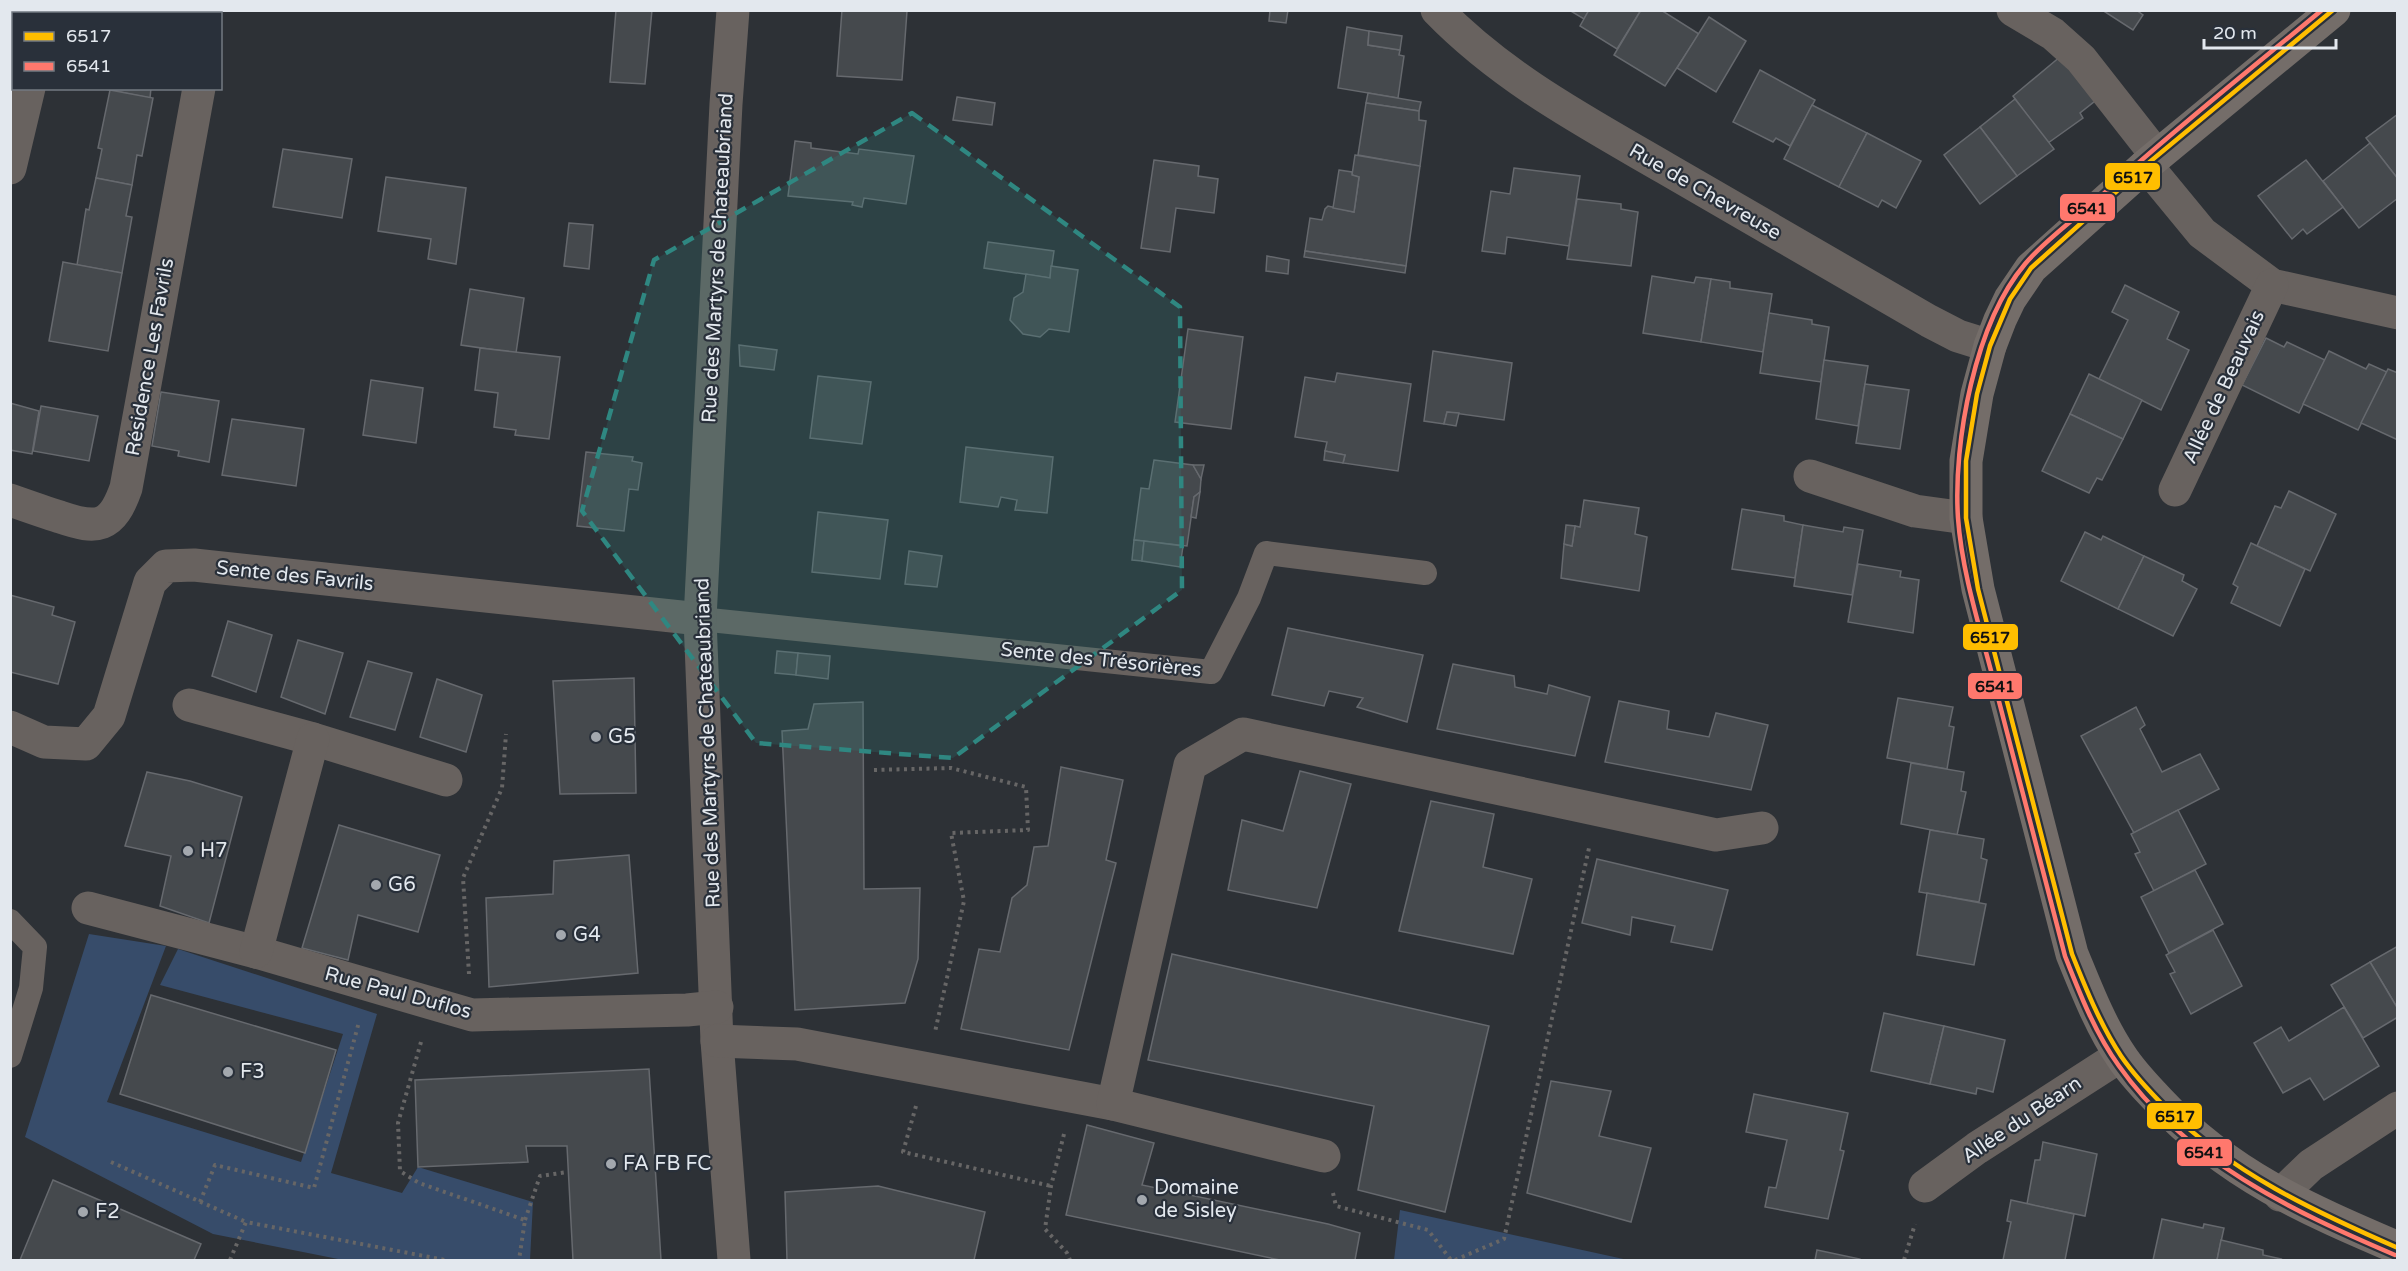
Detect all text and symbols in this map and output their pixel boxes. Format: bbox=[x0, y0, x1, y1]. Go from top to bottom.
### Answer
legend bbox=[12, 12, 222, 90]
scale bar bbox=[2204, 12, 2336, 50]
text: 20 m bbox=[2213, 22, 2257, 44]
text: 6517 bbox=[66, 25, 111, 47]
text: 6541 bbox=[66, 55, 111, 77]
street label: Rue des Martyrs de Chateaubriand bbox=[697, 92, 739, 424]
street label: Rue de Chevreuse bbox=[1625, 139, 1785, 245]
line badge: 6517 bbox=[2104, 162, 2161, 191]
text: 6517 bbox=[2113, 168, 2153, 188]
line badge: 6541 bbox=[2059, 193, 2116, 222]
text: 6541 bbox=[2067, 199, 2107, 219]
street label: Résidence Les Favrils bbox=[121, 256, 179, 458]
street label: Allée de Beauvais bbox=[2178, 306, 2270, 468]
street label: Sente des Favrils bbox=[215, 556, 375, 596]
street label: Rue des Martyrs de Chateaubriand bbox=[690, 578, 726, 908]
line badge: 6517 bbox=[1962, 623, 2019, 651]
text: 6517 bbox=[1970, 628, 2010, 648]
street label: Sente des Trésorières bbox=[999, 638, 1203, 682]
line badge: 6541 bbox=[1967, 672, 2023, 700]
text: 6541 bbox=[1975, 677, 2015, 697]
place label: G5 bbox=[608, 725, 636, 749]
marker: G5 bbox=[589, 730, 603, 744]
place label: H7 bbox=[200, 839, 228, 863]
marker: H7 bbox=[181, 844, 195, 858]
place label: G6 bbox=[388, 873, 416, 897]
marker: G6 bbox=[369, 878, 383, 892]
place label: G4 bbox=[573, 923, 601, 947]
marker: G4 bbox=[554, 928, 568, 942]
street label: Rue Paul Duflos bbox=[322, 962, 474, 1024]
place label: F3 bbox=[240, 1060, 265, 1084]
marker: F3 bbox=[221, 1065, 235, 1079]
street label: Allée du Béarn bbox=[1958, 1071, 2086, 1169]
line badge: 6517 bbox=[2146, 1102, 2203, 1130]
text: 6517 bbox=[2155, 1107, 2195, 1127]
line badge: 6541 bbox=[2176, 1138, 2233, 1167]
text: 6541 bbox=[2184, 1143, 2224, 1163]
place label: FA FB FC bbox=[623, 1152, 711, 1176]
marker: FA FB FC bbox=[604, 1157, 618, 1171]
place label: Domaine de Sisley bbox=[1154, 1176, 1239, 1223]
marker: Domaine de Sisley bbox=[1135, 1193, 1149, 1207]
place label: F2 bbox=[95, 1200, 120, 1224]
marker: F2 bbox=[76, 1205, 90, 1219]

